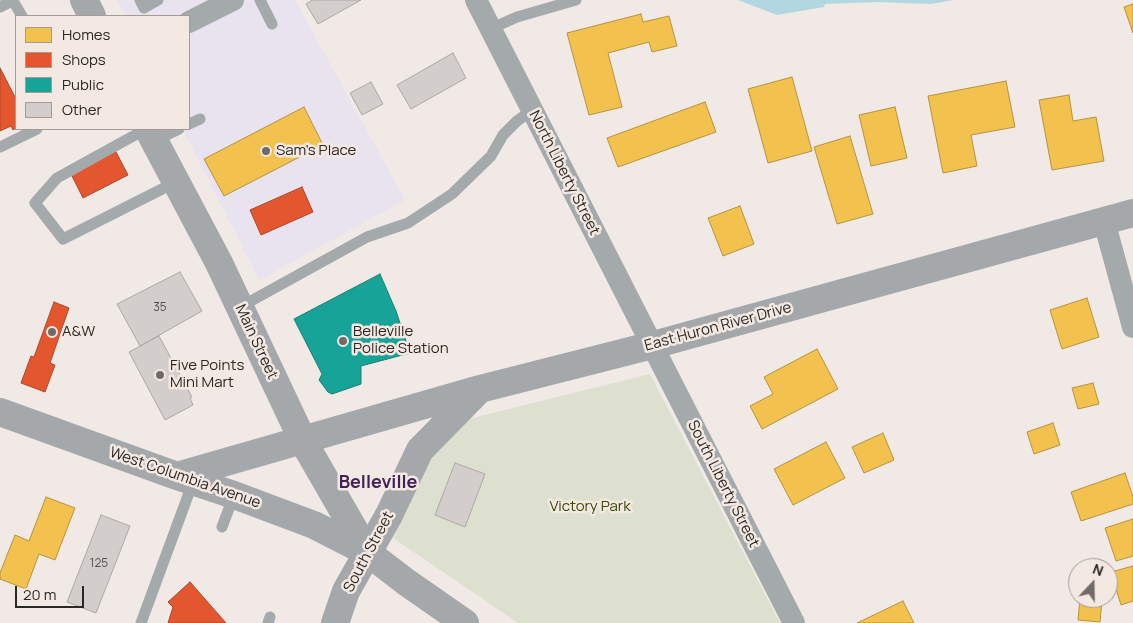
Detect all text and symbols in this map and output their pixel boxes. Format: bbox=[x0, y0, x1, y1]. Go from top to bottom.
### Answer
legend bbox=[15, 15, 190, 130]
text: Homes bbox=[62, 24, 110, 45]
text: Shops bbox=[62, 49, 106, 70]
text: Public bbox=[62, 74, 104, 95]
text: Other bbox=[62, 99, 102, 120]
street label: North Liberty Street bbox=[525, 108, 603, 238]
place label: Sam's Place bbox=[276, 142, 356, 160]
marker: Sam's Place bbox=[260, 145, 272, 157]
street label: East Huron River Drive bbox=[642, 299, 794, 355]
house number: 35 bbox=[153, 301, 167, 315]
street label: Main Street bbox=[231, 302, 281, 382]
place label: A&W bbox=[62, 323, 95, 341]
place label: Belleville Police Station bbox=[353, 323, 449, 358]
marker: A&W bbox=[46, 326, 58, 338]
marker: Belleville Police Station bbox=[337, 335, 349, 347]
place label: Five Points Mini Mart bbox=[170, 357, 244, 392]
marker: Five Points Mini Mart bbox=[154, 369, 166, 381]
street label: South Liberty Street bbox=[683, 418, 763, 550]
street label: West Columbia Avenue bbox=[107, 444, 263, 512]
district label: Belleville bbox=[339, 472, 417, 494]
park label: Victory Park bbox=[549, 498, 631, 516]
street label: South Street bbox=[340, 508, 398, 596]
house number: 125 bbox=[90, 557, 108, 571]
north arrow bbox=[1068, 558, 1118, 608]
text: N bbox=[1090, 559, 1106, 580]
scale bar bbox=[18, 576, 86, 608]
text: 20 m bbox=[23, 584, 56, 605]

